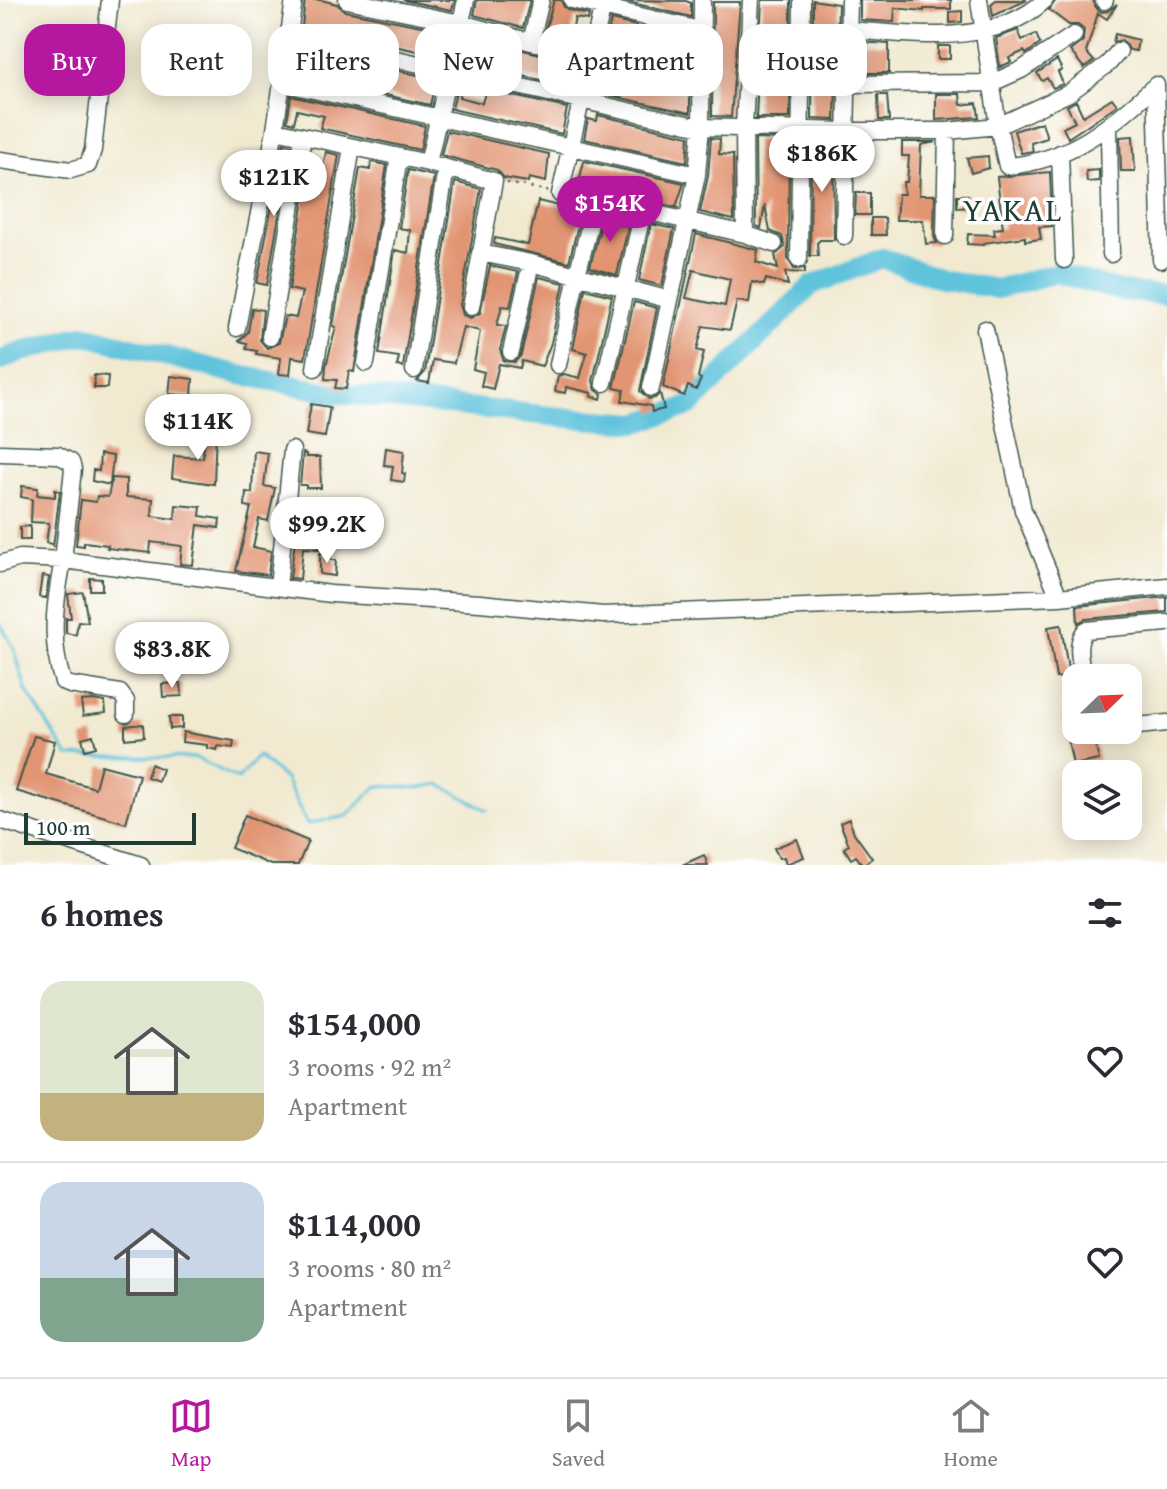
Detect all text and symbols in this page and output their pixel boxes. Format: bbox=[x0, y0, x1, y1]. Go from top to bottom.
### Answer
chip: Buy bbox=[24, 24, 125, 96]
chip: Rent bbox=[141, 24, 252, 96]
chip: Filters bbox=[268, 24, 399, 96]
chip: New bbox=[415, 24, 522, 96]
chip: Apartment bbox=[538, 24, 723, 96]
chip: House bbox=[739, 24, 867, 96]
pin: $186K bbox=[766, 126, 878, 194]
text: $186K bbox=[787, 132, 857, 171]
pin: $121K bbox=[218, 150, 330, 218]
text: $121K bbox=[239, 156, 309, 195]
pin: $154K bbox=[554, 176, 666, 244]
text: $154K bbox=[575, 182, 645, 221]
district label: YAKAL bbox=[963, 186, 1063, 233]
pin: $114K bbox=[142, 394, 254, 462]
text: $114K bbox=[163, 400, 233, 439]
pin: $99.2K bbox=[262, 497, 392, 565]
text: $99.2K bbox=[288, 503, 366, 542]
pin: $83.8K bbox=[107, 622, 237, 690]
text: $83.8K bbox=[133, 628, 211, 667]
north arrow bbox=[1062, 664, 1142, 744]
map controls bbox=[1062, 664, 1142, 840]
button: layers bbox=[1062, 760, 1142, 840]
scale bar bbox=[24, 809, 196, 845]
text: 100 m bbox=[36, 811, 91, 843]
text: 6 homes bbox=[40, 889, 164, 938]
icon: filters bbox=[1083, 891, 1127, 935]
text: $154,000 bbox=[288, 998, 421, 1047]
icon: home bbox=[104, 1013, 200, 1109]
icon: heart bbox=[1083, 1039, 1127, 1083]
text: 3 rooms · 92 m² bbox=[288, 1047, 451, 1086]
text: Apartment bbox=[288, 1086, 407, 1125]
text: $114,000 bbox=[288, 1199, 421, 1248]
icon: home bbox=[104, 1214, 200, 1310]
icon: heart bbox=[1083, 1240, 1127, 1284]
text: 3 rooms · 80 m² bbox=[288, 1248, 451, 1287]
text: Apartment bbox=[288, 1287, 407, 1326]
tab: Map bbox=[169, 1394, 213, 1474]
tab: Saved bbox=[552, 1394, 605, 1474]
tab: Home bbox=[944, 1394, 998, 1474]

